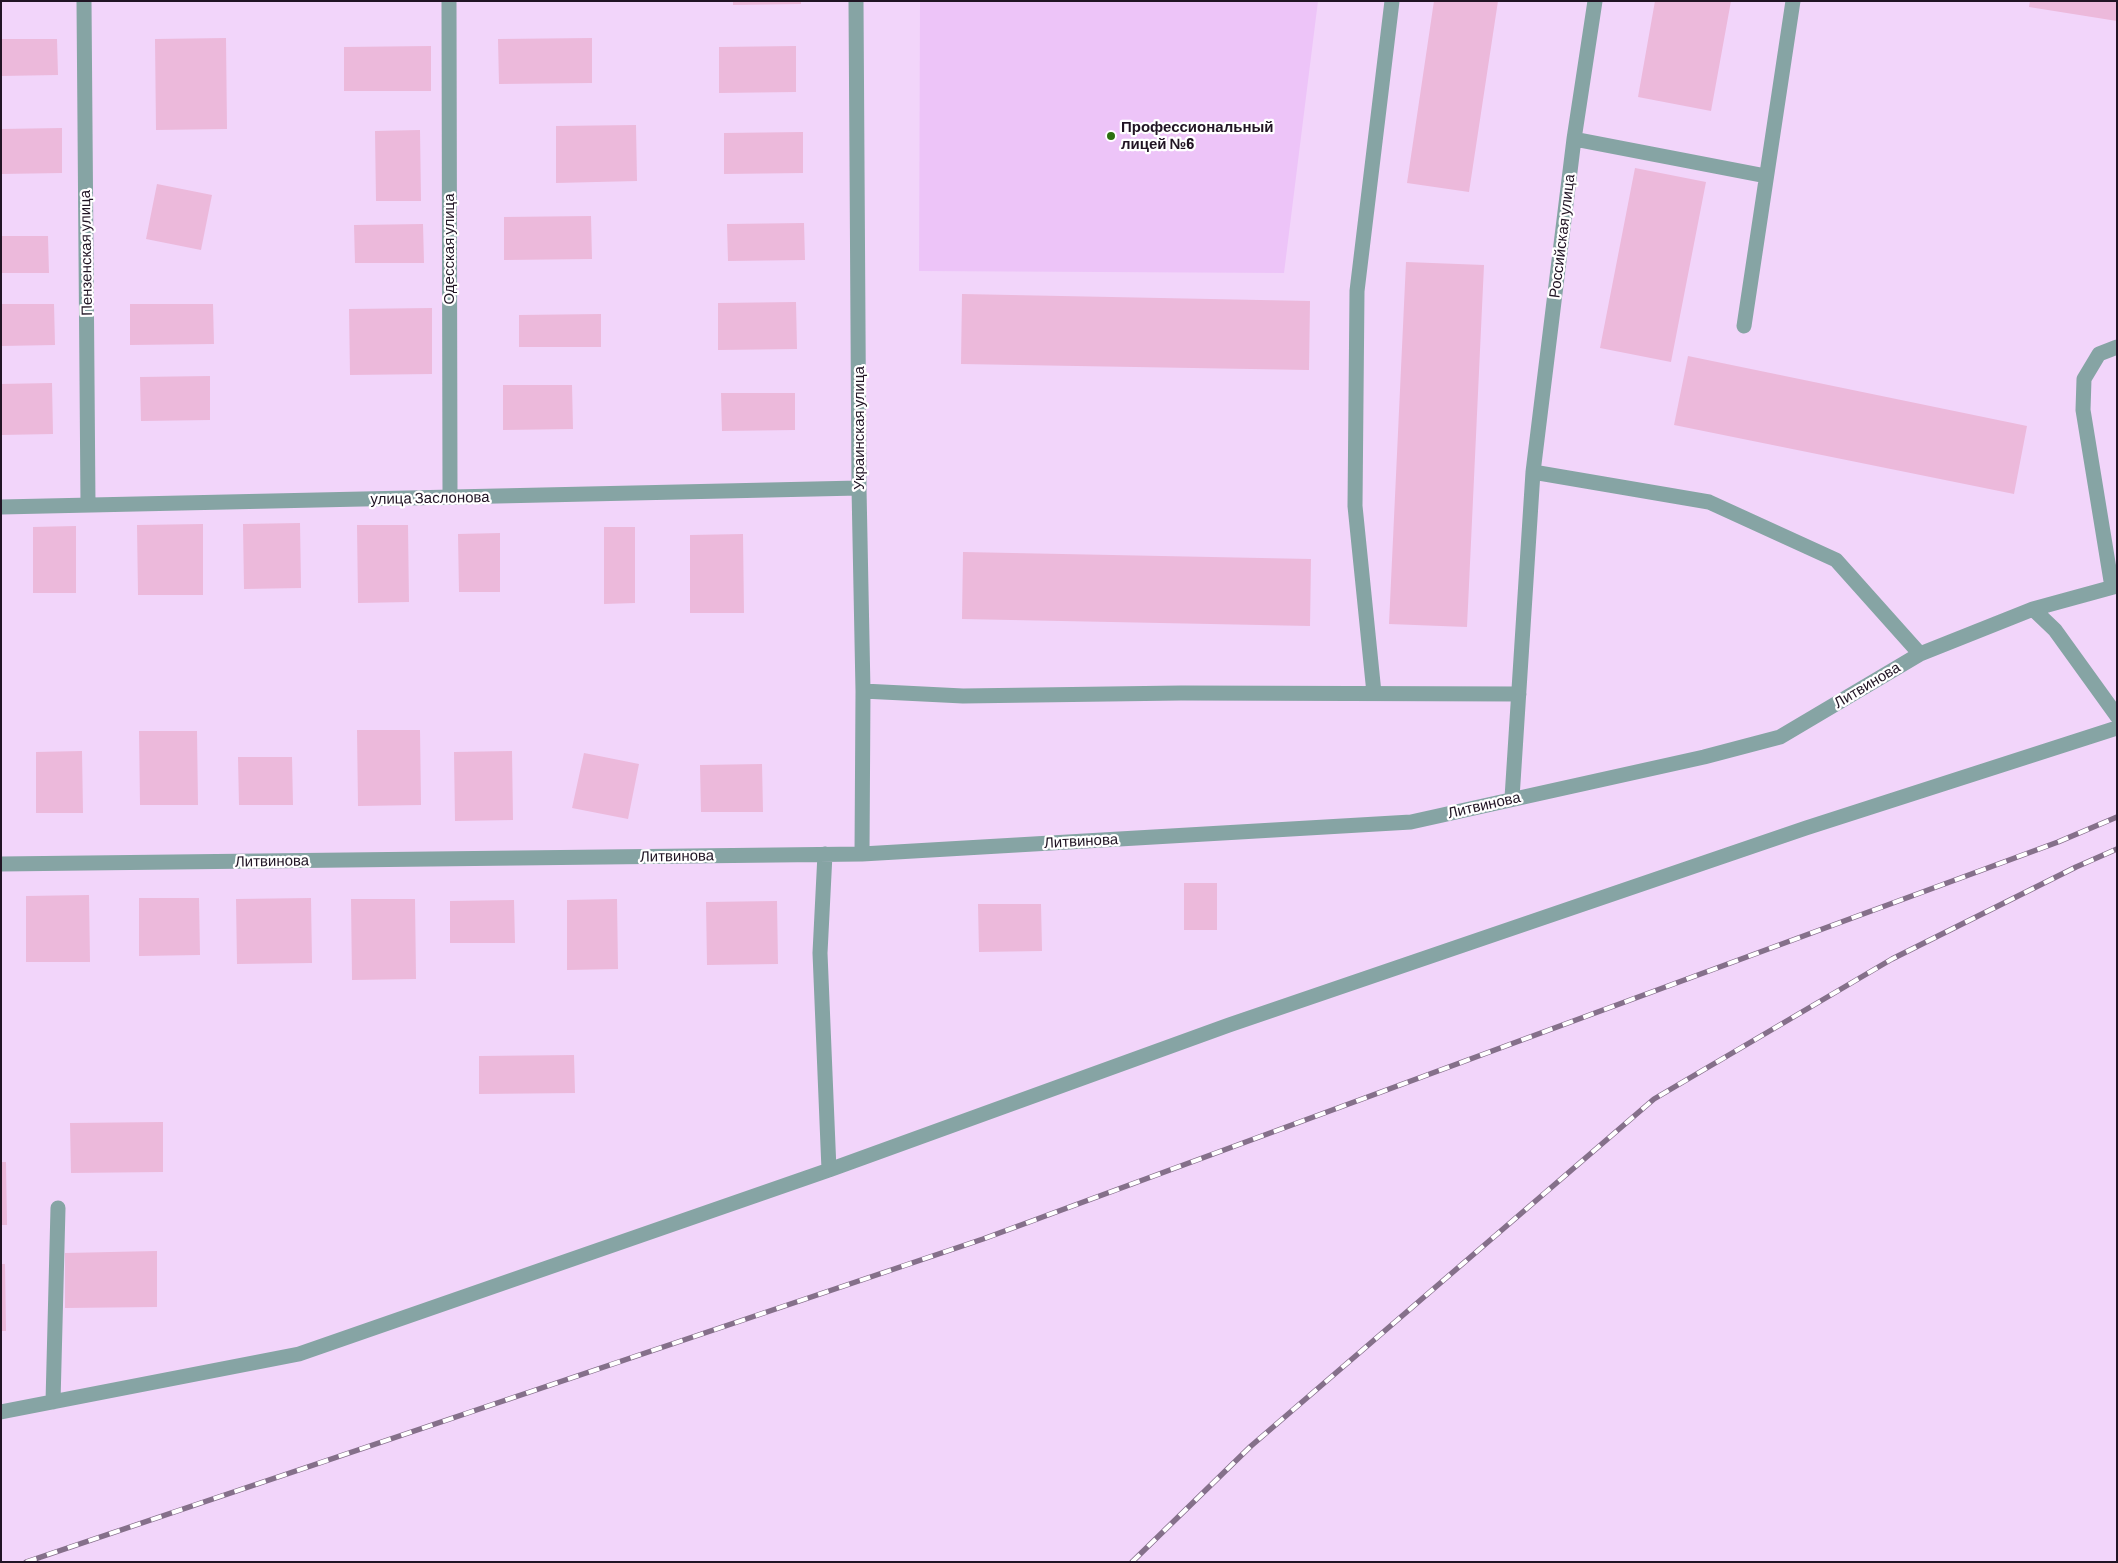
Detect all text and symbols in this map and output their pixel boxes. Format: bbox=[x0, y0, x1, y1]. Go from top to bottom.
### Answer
place label: Профессиональный лицей №6 bbox=[1121, 118, 1273, 153]
marker: Профессиональный лицей №6 bbox=[1105, 130, 1117, 142]
street label: Российская улица bbox=[1545, 173, 1579, 299]
street label: Пензенская улица bbox=[76, 190, 96, 316]
street label: Одесская улица bbox=[440, 193, 458, 305]
street label: Украинская улица bbox=[850, 366, 868, 490]
street label: улица Заслонова bbox=[370, 488, 490, 508]
street label: Литвинова bbox=[1831, 658, 1903, 712]
street label: Литвинова bbox=[1446, 788, 1522, 822]
street label: Литвинова bbox=[1043, 830, 1119, 852]
street label: Литвинова bbox=[640, 846, 714, 866]
street label: Литвинова bbox=[235, 851, 309, 871]

